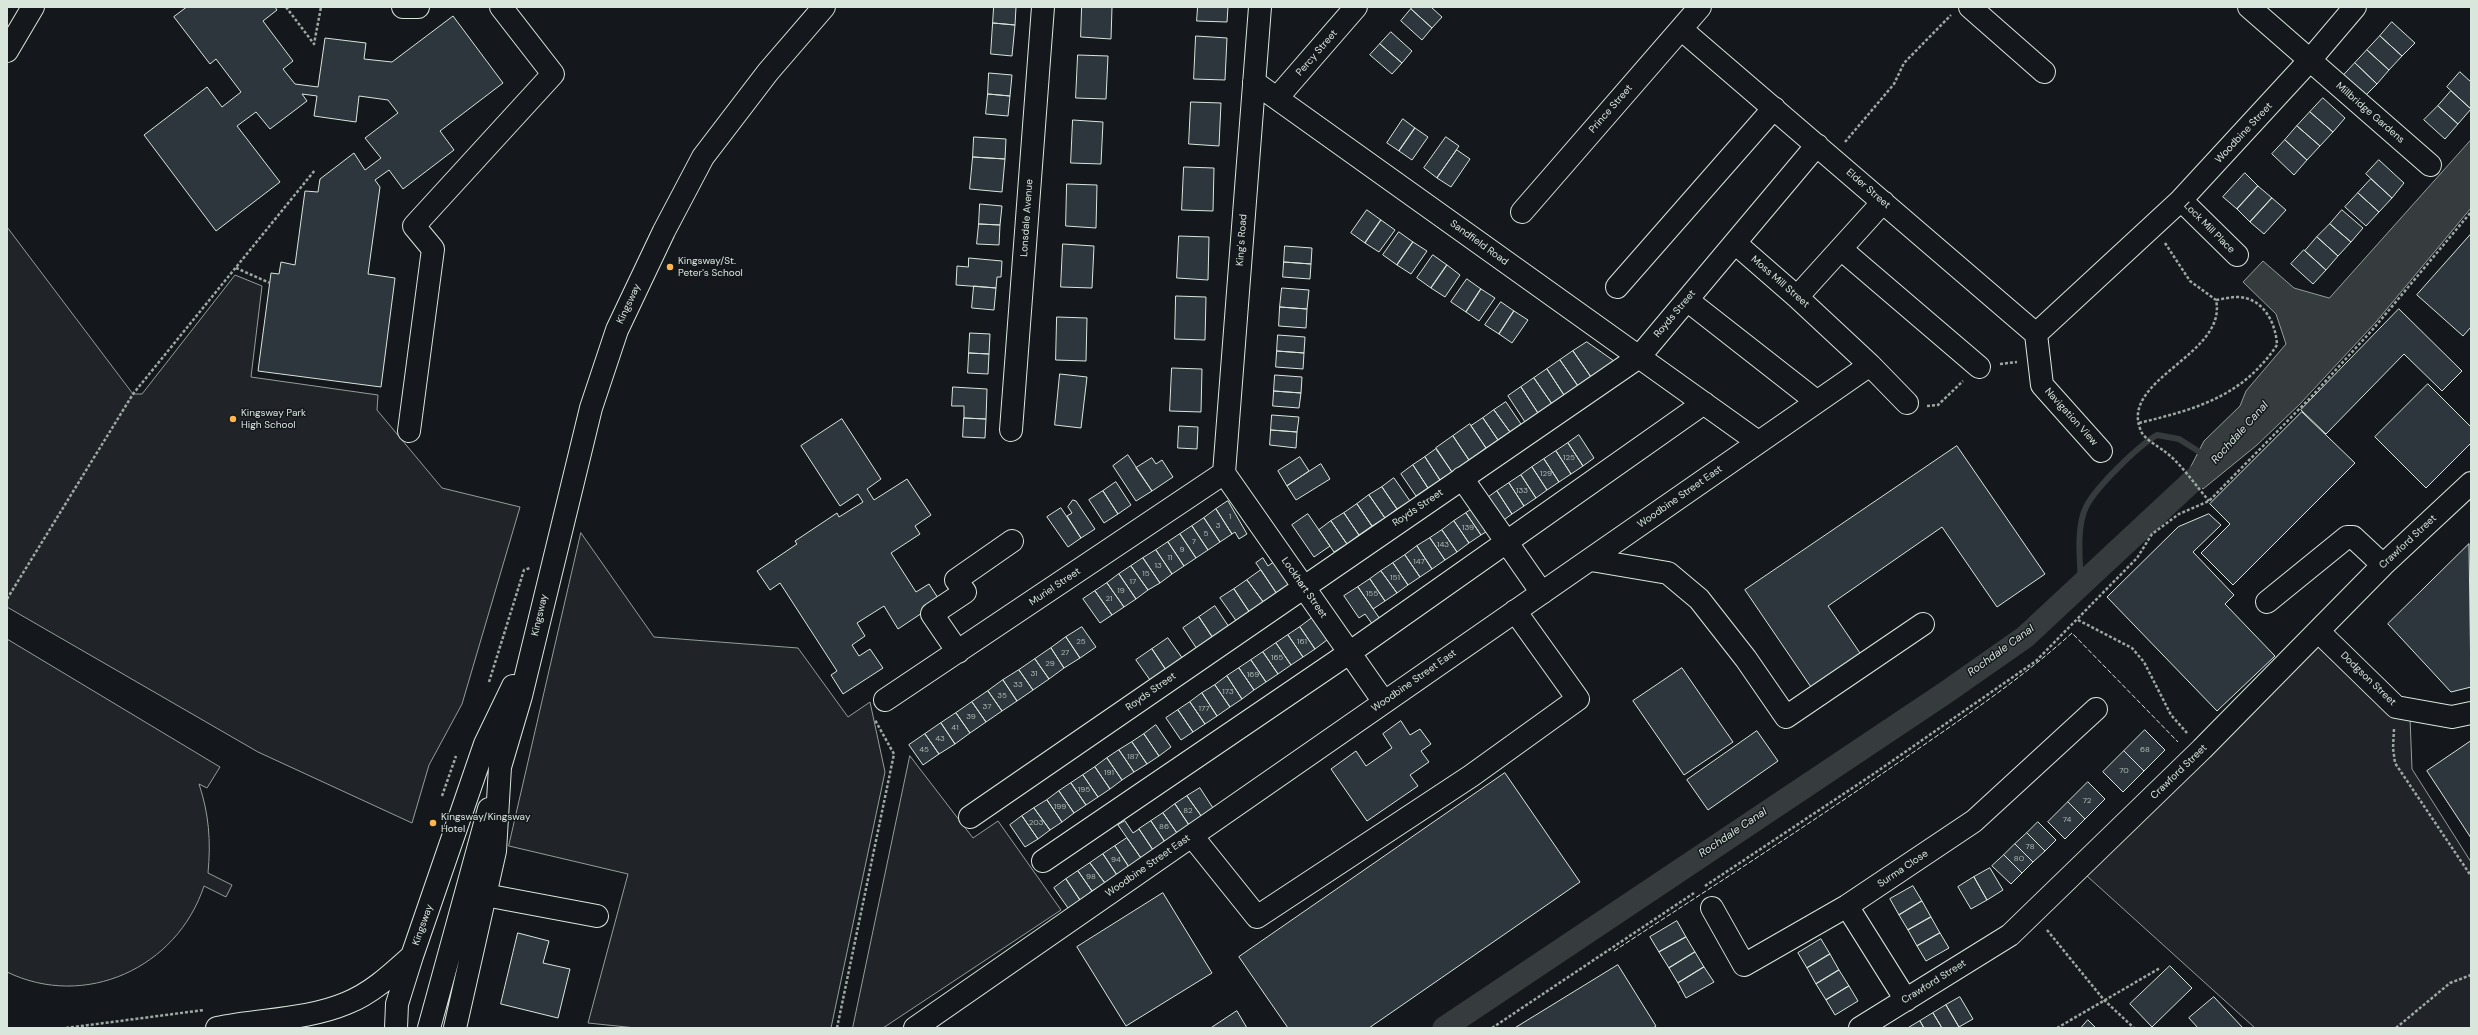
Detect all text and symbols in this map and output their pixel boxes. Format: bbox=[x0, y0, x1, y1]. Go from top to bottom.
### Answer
street label: Percy Street bbox=[1294, 28, 1340, 78]
street label: Millbridge Gardens bbox=[2333, 80, 2407, 146]
street label: Prince Street bbox=[1587, 82, 1635, 136]
street label: Woodbine Street bbox=[2213, 100, 2275, 166]
street label: Elder Street bbox=[1843, 167, 1893, 211]
street label: Lonsdale Avenue bbox=[1018, 179, 1036, 257]
street label: Lock Mill Place bbox=[2181, 200, 2237, 256]
street label: King's Road bbox=[1234, 214, 1250, 266]
street label: Sandfield Road bbox=[1448, 218, 1510, 268]
street label: Moss Mill Street bbox=[1748, 253, 1812, 311]
place label: Kingsway/St. Peter's School bbox=[678, 255, 743, 278]
marker: Kingsway/St. Peter's School bbox=[665, 262, 675, 272]
street label: Kingsway bbox=[615, 282, 643, 326]
street label: Royds Street bbox=[1652, 288, 1698, 340]
street label: Navigation View bbox=[2042, 386, 2100, 448]
water label: Rochdale Canal bbox=[2209, 399, 2271, 467]
place label: Kingsway Park High School bbox=[241, 407, 306, 430]
marker: Kingsway Park High School bbox=[228, 414, 238, 424]
house number: 125 bbox=[1563, 453, 1575, 463]
street label: Woodbine Street East bbox=[1635, 463, 1725, 531]
house number: 129 bbox=[1540, 469, 1552, 479]
house number: 133 bbox=[1516, 486, 1528, 496]
street label: Royds Street bbox=[1390, 487, 1446, 529]
house number: 1 bbox=[1229, 512, 1231, 522]
street label: Crawford Street bbox=[2377, 512, 2439, 572]
house number: 3 bbox=[1216, 521, 1220, 531]
house number: 139 bbox=[1462, 523, 1474, 533]
house number: 5 bbox=[1204, 529, 1208, 539]
house number: 7 bbox=[1192, 537, 1196, 547]
house number: 143 bbox=[1437, 540, 1449, 550]
house number: 9 bbox=[1179, 545, 1185, 555]
house number: 11 bbox=[1168, 553, 1172, 563]
street label: Lockhart Street bbox=[1279, 555, 1329, 621]
house number: 147 bbox=[1413, 557, 1425, 567]
house number: 13 bbox=[1154, 561, 1162, 571]
street label: Muriel Street bbox=[1027, 565, 1083, 609]
house number: 15 bbox=[1142, 569, 1150, 579]
house number: 151 bbox=[1390, 573, 1400, 583]
house number: 17 bbox=[1130, 577, 1136, 587]
house number: 19 bbox=[1117, 586, 1125, 596]
house number: 155 bbox=[1366, 589, 1378, 599]
street label: Kingsway bbox=[529, 593, 551, 637]
house number: 21 bbox=[1105, 594, 1113, 604]
water label: Rochdale Canal bbox=[1965, 622, 2037, 680]
house number: 25 bbox=[1076, 637, 1086, 647]
house number: 161 bbox=[1297, 637, 1307, 647]
street label: Woodbine Street East bbox=[1369, 647, 1459, 715]
house number: 27 bbox=[1061, 648, 1069, 658]
street label: Dodgson Street bbox=[2338, 650, 2398, 708]
house number: 165 bbox=[1271, 653, 1283, 663]
house number: 29 bbox=[1045, 659, 1055, 669]
house number: 31 bbox=[1030, 669, 1038, 679]
street label: Royds Street bbox=[1124, 670, 1178, 714]
house number: 169 bbox=[1247, 670, 1259, 680]
house number: 33 bbox=[1013, 680, 1023, 690]
house number: 173 bbox=[1222, 687, 1234, 697]
house number: 35 bbox=[997, 691, 1007, 701]
house number: 37 bbox=[983, 702, 991, 712]
house number: 177 bbox=[1198, 704, 1210, 714]
house number: 39 bbox=[966, 712, 976, 722]
house number: 41 bbox=[951, 723, 959, 733]
house number: 43 bbox=[935, 734, 945, 744]
street label: Crawford Street bbox=[2148, 742, 2210, 802]
house number: 45 bbox=[919, 745, 929, 755]
house number: 68 bbox=[2140, 745, 2150, 755]
house number: 187 bbox=[1127, 752, 1139, 762]
house number: 70 bbox=[2119, 766, 2129, 776]
house number: 191 bbox=[1104, 768, 1114, 778]
house number: 195 bbox=[1078, 785, 1090, 795]
house number: 72 bbox=[2083, 796, 2091, 806]
house number: 199 bbox=[1054, 802, 1066, 812]
water label: Rochdale Canal bbox=[1696, 805, 1770, 861]
house number: 82 bbox=[1183, 806, 1193, 816]
place label: Kingsway/Kingsway Hotel bbox=[441, 811, 530, 834]
house number: 74 bbox=[2063, 815, 2071, 825]
marker: Kingsway/Kingsway Hotel bbox=[428, 818, 438, 828]
house number: 203 bbox=[1029, 818, 1043, 828]
house number: 86 bbox=[1159, 822, 1169, 832]
street label: Woodbine Street East bbox=[1103, 832, 1193, 900]
house number: 78 bbox=[2026, 842, 2034, 852]
street label: Surma Close bbox=[1875, 848, 1931, 890]
house number: 80 bbox=[2014, 854, 2024, 864]
house number: 94 bbox=[1111, 855, 1121, 865]
house number: 98 bbox=[1086, 872, 1096, 882]
street label: Kingsway bbox=[410, 903, 436, 947]
street label: Crawford Street bbox=[1900, 957, 1968, 1007]

